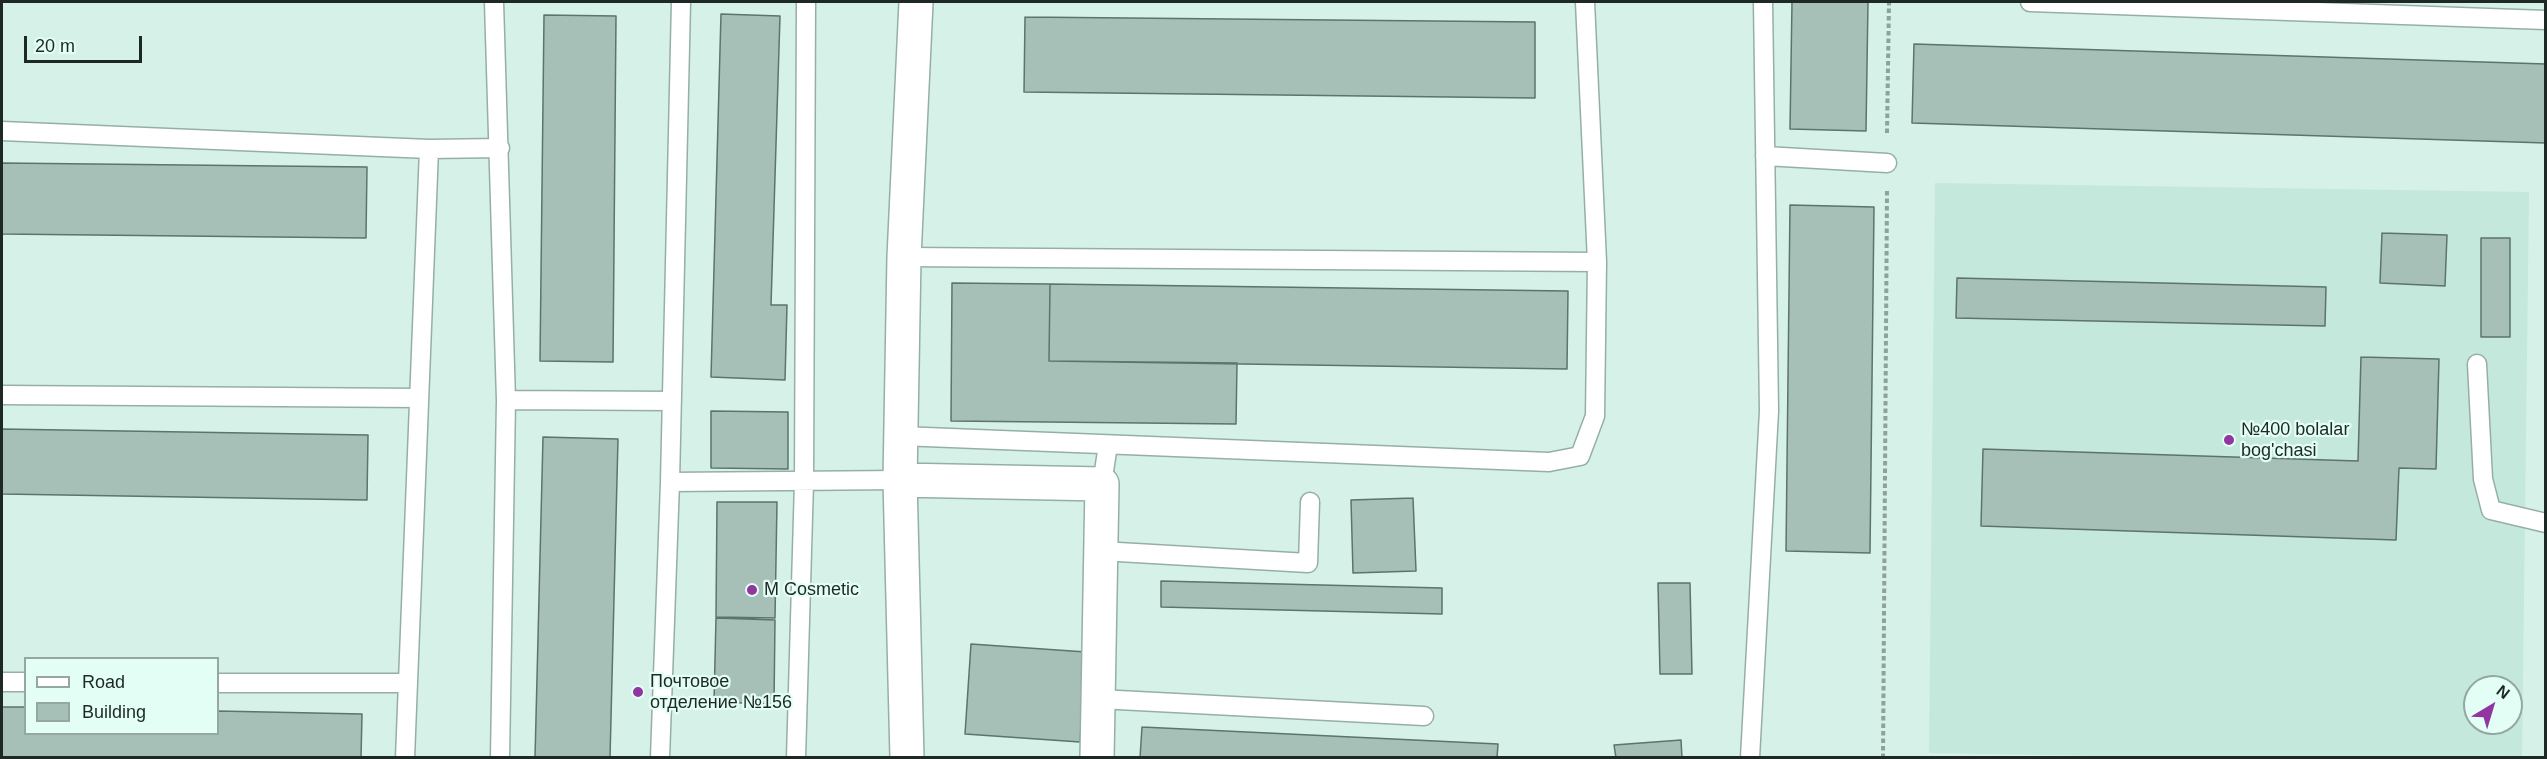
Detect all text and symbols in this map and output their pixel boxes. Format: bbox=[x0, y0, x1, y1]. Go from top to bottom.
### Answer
scale bar bbox=[27, 24, 146, 62]
text: 20 m bbox=[35, 36, 75, 56]
place label: №400 bolalar bog'chasi bbox=[2241, 419, 2349, 462]
marker: №400 bolalar bog'chasi bbox=[2222, 433, 2236, 447]
place label: M Cosmetic bbox=[764, 579, 859, 601]
marker: M Cosmetic bbox=[745, 583, 759, 597]
legend bbox=[24, 657, 219, 735]
place label: Почтовое отделение №156 bbox=[650, 671, 792, 714]
text: Road bbox=[82, 672, 125, 692]
north arrow bbox=[2463, 675, 2523, 735]
text: N bbox=[2493, 682, 2513, 702]
marker: Почтовое отделение №156 bbox=[631, 685, 645, 699]
text: Building bbox=[82, 702, 146, 722]

